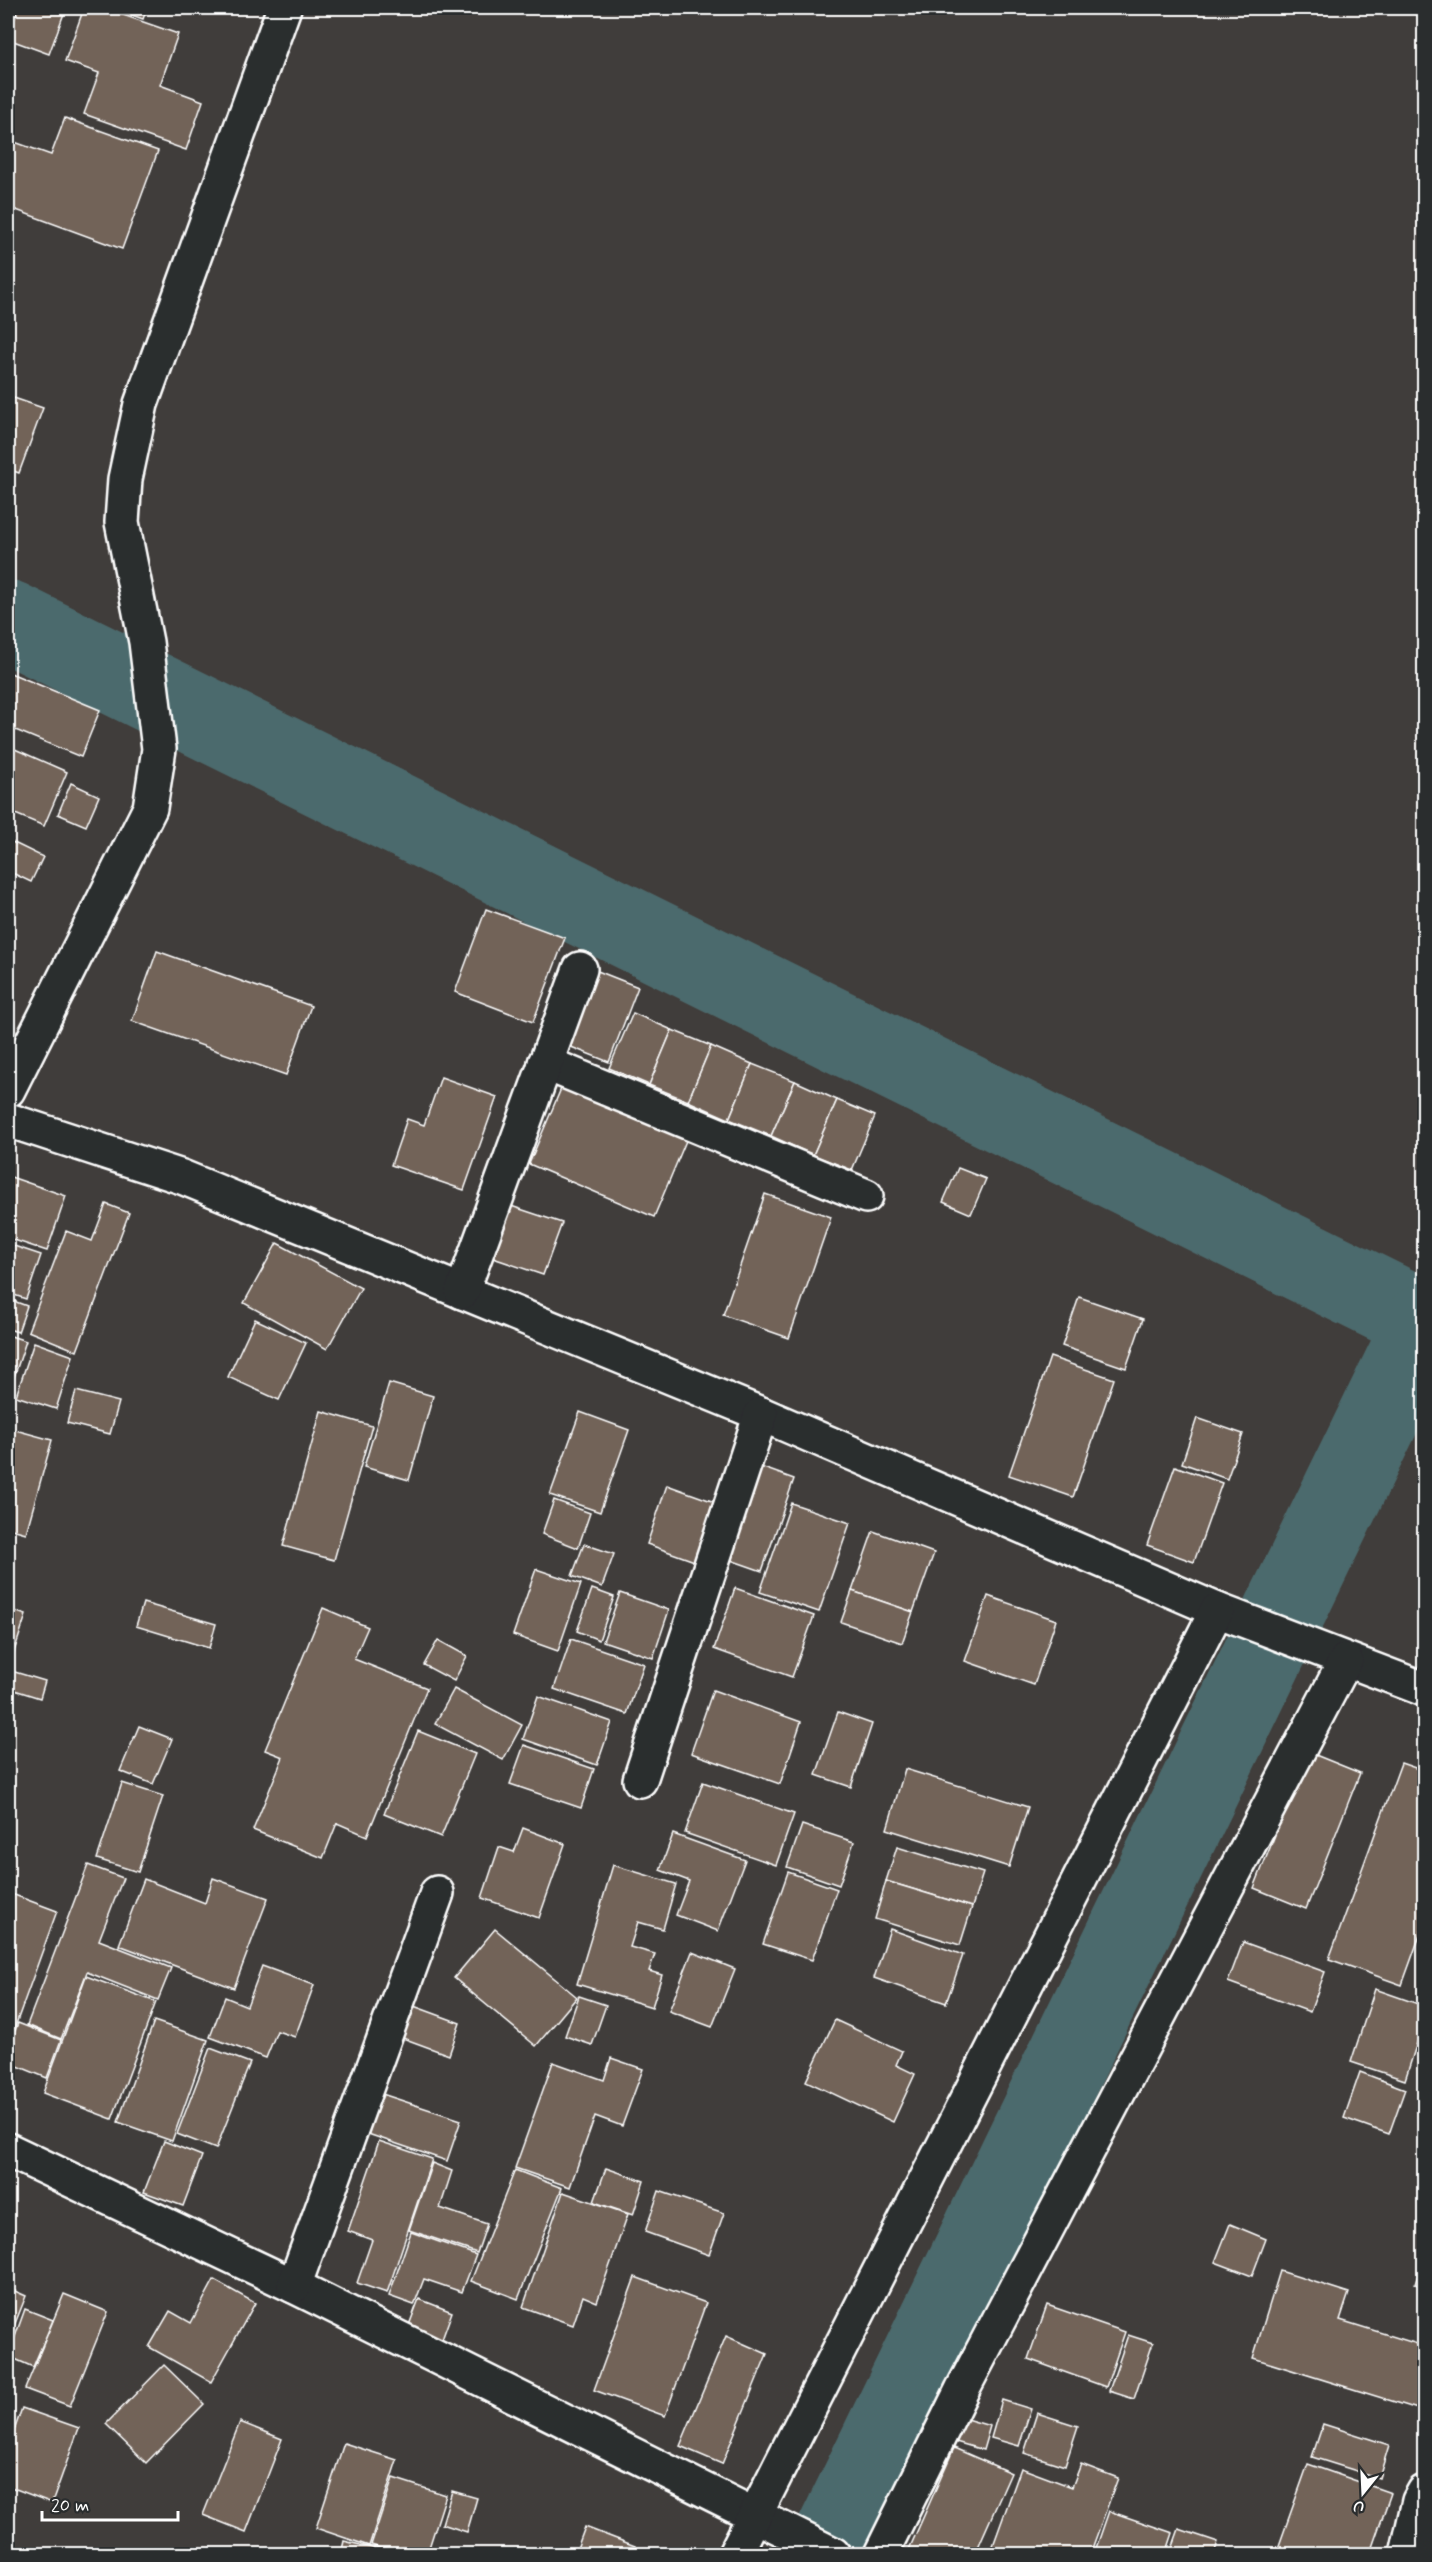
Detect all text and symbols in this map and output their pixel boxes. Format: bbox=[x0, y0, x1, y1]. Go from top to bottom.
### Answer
north arrow bbox=[1333, 2463, 1393, 2523]
scale bar bbox=[42, 2484, 178, 2522]
text: 20 m bbox=[51, 2494, 89, 2518]
text: U bbox=[1351, 2494, 1367, 2517]

